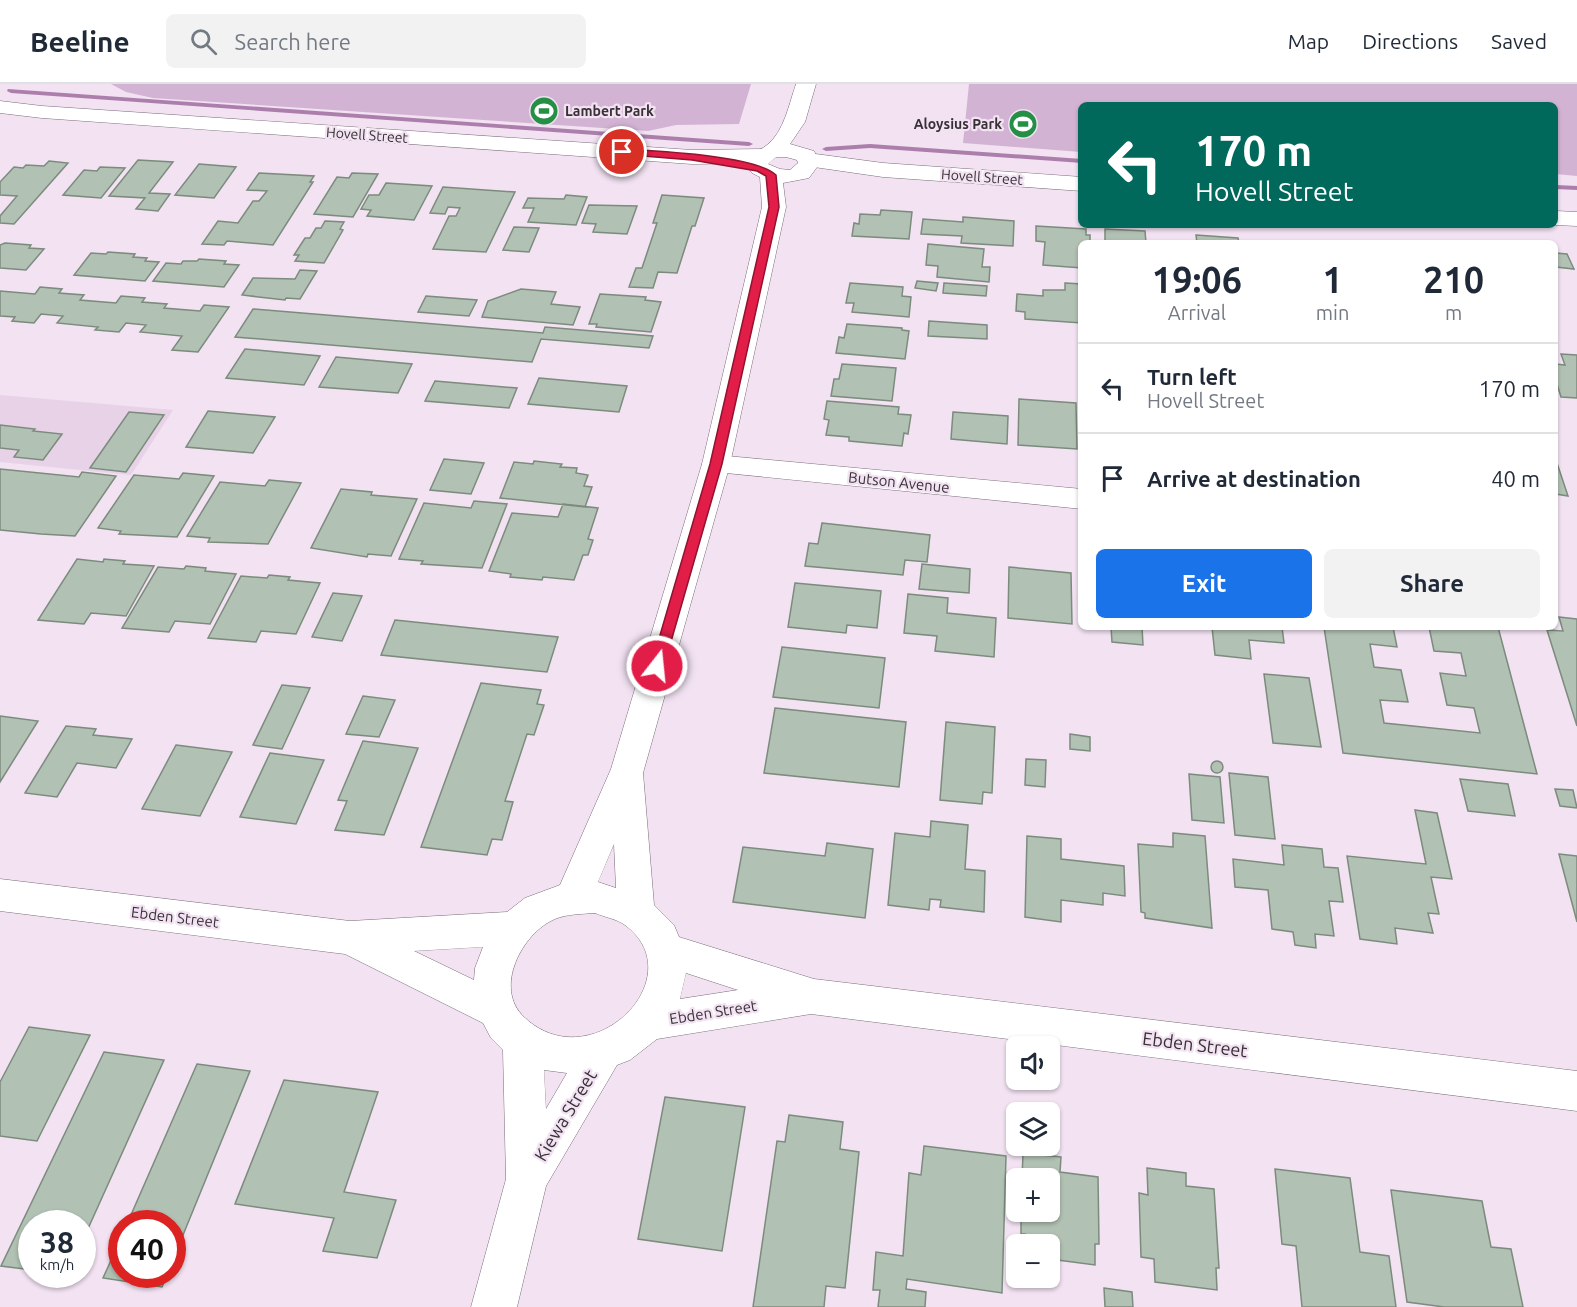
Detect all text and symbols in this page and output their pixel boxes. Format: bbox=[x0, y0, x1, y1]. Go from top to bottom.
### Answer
search box bbox=[166, 14, 586, 68]
icon: search bbox=[187, 25, 220, 58]
text: Beeline bbox=[30, 26, 130, 57]
text: Search here bbox=[235, 29, 351, 54]
text: Map bbox=[1288, 29, 1329, 53]
text: Directions bbox=[1362, 29, 1458, 53]
text: Saved bbox=[1491, 29, 1547, 53]
sports icon: Lambert Park bbox=[528, 95, 560, 127]
place label: Lambert Park bbox=[565, 103, 654, 119]
sports icon: Aloysius Park bbox=[1007, 108, 1039, 140]
place label: Aloysius Park bbox=[914, 116, 1002, 132]
street label: Hovell Street bbox=[325, 124, 409, 146]
pin bbox=[596, 126, 647, 177]
icon: left bbox=[1096, 126, 1174, 204]
text: 170 m bbox=[1195, 127, 1312, 174]
icon: arrive bbox=[605, 135, 638, 168]
street label: Hovell Street bbox=[940, 166, 1024, 188]
text: Hovell Street bbox=[1195, 176, 1353, 206]
text: 19:06 bbox=[1152, 259, 1242, 300]
text: 1 bbox=[1322, 259, 1343, 300]
text: 210 bbox=[1423, 259, 1484, 300]
text: Arrival bbox=[1168, 301, 1226, 324]
text: min bbox=[1316, 301, 1349, 324]
text: m bbox=[1445, 301, 1462, 324]
text: Turn left bbox=[1147, 364, 1237, 389]
icon: left bbox=[1096, 372, 1129, 405]
text: 170 m bbox=[1479, 376, 1540, 401]
text: Hovell Street bbox=[1147, 389, 1264, 412]
icon: arrive bbox=[1096, 462, 1129, 495]
text: Arrive at destination bbox=[1147, 466, 1361, 491]
text: 40 m bbox=[1491, 466, 1540, 491]
street label: Butson Avenue bbox=[847, 468, 951, 496]
button: Exit bbox=[1096, 549, 1312, 618]
button: Share bbox=[1324, 549, 1540, 618]
position arrow bbox=[625, 634, 689, 698]
street label: Ebden Street bbox=[130, 903, 220, 931]
street label: Ebden Street bbox=[668, 997, 758, 1027]
street label: Ebden Street bbox=[1141, 1028, 1249, 1060]
map controls bbox=[1006, 1036, 1060, 1288]
button: sound bbox=[1006, 1036, 1060, 1090]
street label: Kiewa Street bbox=[530, 1066, 600, 1164]
button: layers bbox=[1006, 1102, 1060, 1156]
button: + bbox=[1006, 1168, 1060, 1222]
speed limit sign: 40 bbox=[108, 1210, 186, 1288]
text: 38 bbox=[40, 1225, 74, 1259]
button: − bbox=[1006, 1234, 1060, 1288]
text: km/h bbox=[40, 1256, 74, 1273]

